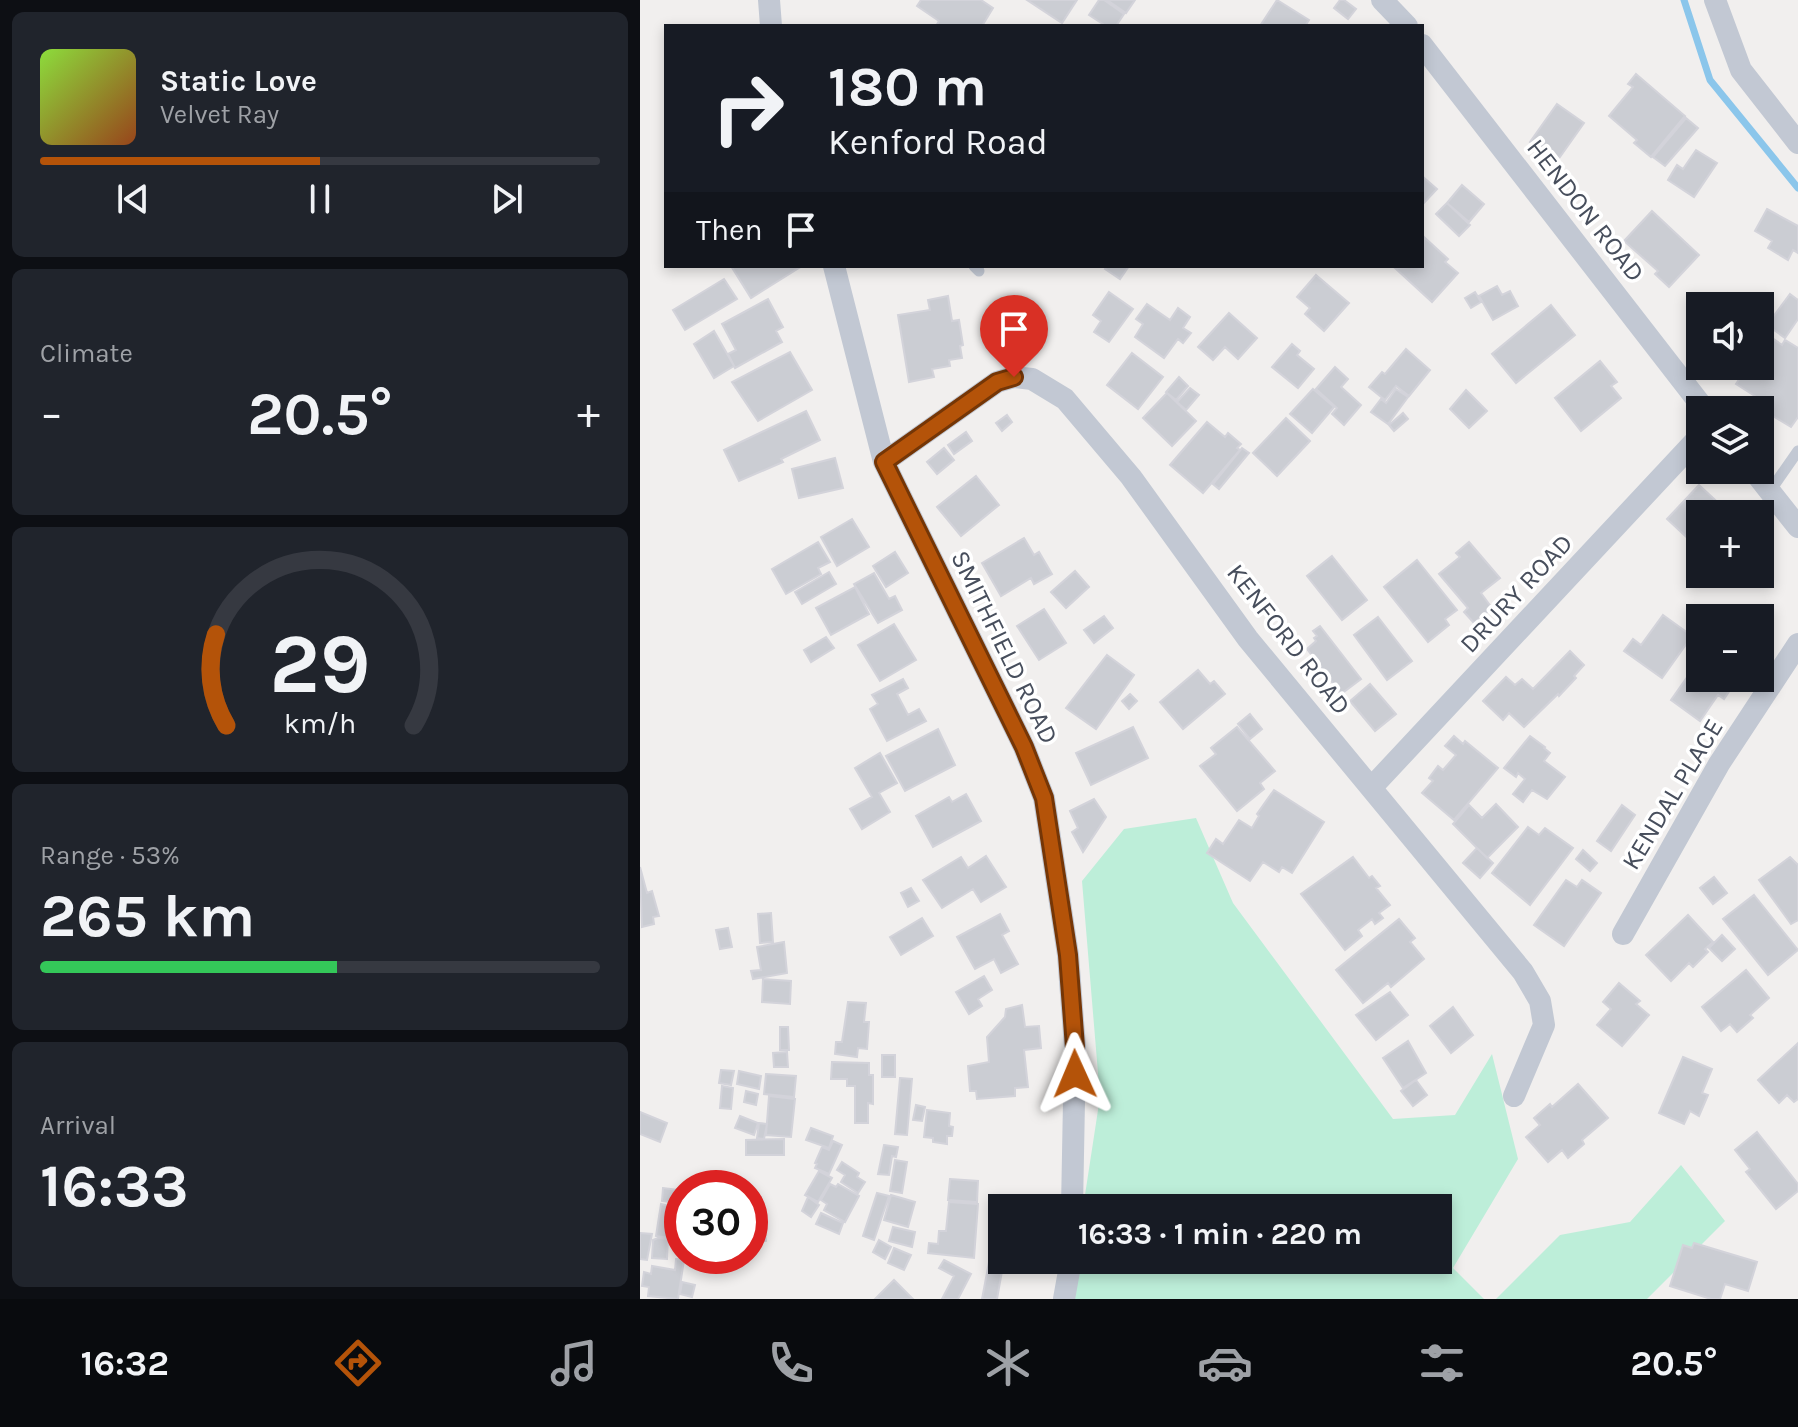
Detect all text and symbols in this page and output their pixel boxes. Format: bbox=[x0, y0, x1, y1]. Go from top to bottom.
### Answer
text: 180 m bbox=[828, 54, 987, 119]
icon: right bbox=[696, 56, 800, 160]
text: Static Love bbox=[160, 63, 317, 99]
text: Velvet Ray bbox=[160, 99, 279, 130]
text: Kenford Road bbox=[828, 121, 1048, 163]
street label: HENDON ROAD bbox=[1520, 133, 1651, 288]
icon: previous bbox=[111, 177, 155, 221]
icon: pause bbox=[298, 177, 342, 221]
icon: next bbox=[485, 177, 529, 221]
icon: arrive bbox=[779, 208, 823, 252]
text: Then bbox=[696, 212, 763, 248]
map controls bbox=[1686, 292, 1774, 692]
button: sound bbox=[1686, 292, 1774, 380]
pin bbox=[980, 295, 1048, 377]
icon: arrive bbox=[992, 307, 1036, 351]
text: Climate bbox=[40, 338, 133, 369]
text: 20.5° bbox=[247, 379, 393, 449]
text: − bbox=[40, 388, 63, 439]
text: + bbox=[577, 388, 600, 439]
button: layers bbox=[1686, 396, 1774, 484]
button: + bbox=[1686, 500, 1774, 588]
street label: DRURY ROAD bbox=[1453, 527, 1579, 659]
street label: SMITHFIELD ROAD bbox=[944, 545, 1065, 749]
street label: KENFORD ROAD bbox=[1220, 558, 1357, 721]
button: − bbox=[1686, 604, 1774, 692]
text: 29 bbox=[269, 615, 371, 712]
text: km/h bbox=[284, 707, 356, 740]
street label: KENDAL PLACE bbox=[1615, 713, 1730, 875]
text: Range · 53% bbox=[40, 840, 180, 871]
text: 265 km bbox=[40, 881, 255, 951]
position arrow bbox=[1033, 1032, 1117, 1116]
text: Arrival bbox=[40, 1110, 116, 1141]
text: 16:33 bbox=[40, 1151, 189, 1221]
speed limit sign: 30 bbox=[664, 1170, 768, 1274]
text: 16:33 · 1 min · 220 m bbox=[1078, 1216, 1362, 1252]
icon: directions bbox=[330, 1335, 386, 1391]
icon: music bbox=[546, 1335, 602, 1391]
icon: phone bbox=[763, 1335, 819, 1391]
icon: climate bbox=[980, 1335, 1036, 1391]
icon: car bbox=[1197, 1335, 1253, 1391]
icon: filters bbox=[1414, 1335, 1470, 1391]
text: 16:32 bbox=[80, 1342, 169, 1384]
text: 20.5° bbox=[1630, 1342, 1718, 1384]

